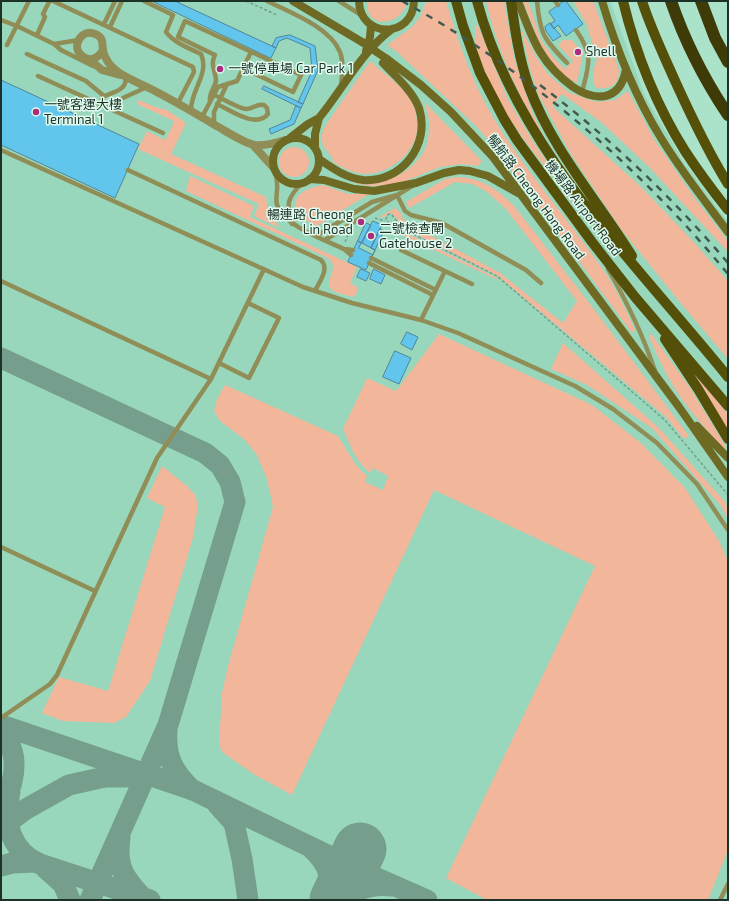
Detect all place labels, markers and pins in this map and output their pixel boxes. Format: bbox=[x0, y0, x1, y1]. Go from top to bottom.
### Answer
place label: Shell bbox=[586, 44, 616, 60]
marker: Shell bbox=[573, 47, 583, 57]
place label: 一號停車場 Car Park 1 bbox=[228, 61, 353, 77]
marker: 一號停車場 Car Park 1 bbox=[215, 64, 225, 74]
place label: 一號客運大樓 Terminal 1 bbox=[44, 97, 122, 128]
marker: 一號客運大樓 Terminal 1 bbox=[31, 107, 41, 117]
place label: 暢連路 Cheong Lin Road bbox=[267, 207, 353, 238]
marker: 暢連路 Cheong Lin Road bbox=[356, 217, 366, 227]
place label: 二號檢查閘 Gatehouse 2 bbox=[379, 221, 452, 252]
marker: 二號檢查閘 Gatehouse 2 bbox=[366, 231, 376, 241]

